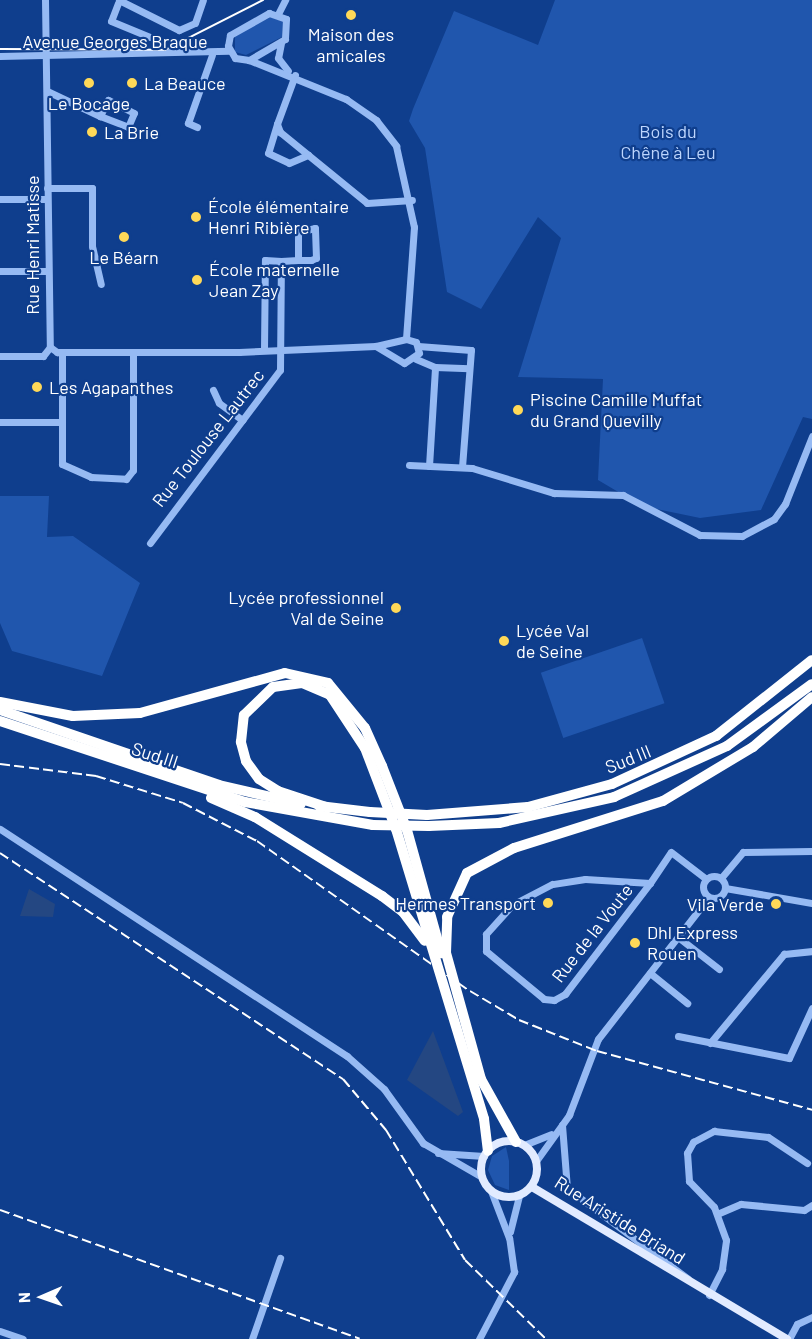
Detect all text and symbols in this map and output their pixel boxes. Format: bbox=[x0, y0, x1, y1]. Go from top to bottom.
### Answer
marker: Maison des amicales bbox=[344, 8, 358, 22]
place label: Maison des amicales bbox=[308, 24, 394, 66]
street label: Avenue Georges Braque bbox=[22, 30, 208, 52]
place label: La Beauce bbox=[144, 72, 226, 94]
marker: Le Bocage bbox=[82, 76, 96, 90]
marker: La Beauce bbox=[125, 76, 139, 90]
place label: Le Bocage bbox=[48, 92, 130, 114]
place label: La Brie bbox=[104, 121, 159, 143]
park label: Bois du Chêne à Leu bbox=[620, 121, 716, 164]
marker: La Brie bbox=[85, 125, 99, 139]
street label: Rue Henri Matisse bbox=[21, 175, 43, 315]
place label: École élémentaire Henri Ribière bbox=[208, 196, 349, 238]
marker: École élémentaire Henri Ribière bbox=[189, 210, 203, 224]
marker: Le Béarn bbox=[117, 230, 131, 244]
place label: Le Béarn bbox=[89, 246, 159, 268]
place label: École maternelle Jean Zay bbox=[209, 259, 340, 302]
marker: École maternelle Jean Zay bbox=[190, 273, 204, 287]
street label: Rue Toulouse Lautrec bbox=[148, 365, 268, 511]
place label: Les Agapanthes bbox=[49, 376, 173, 398]
marker: Les Agapanthes bbox=[30, 380, 44, 394]
place label: Piscine Camille Muffat du Grand Quevilly bbox=[530, 389, 702, 432]
marker: Piscine Camille Muffat du Grand Quevilly bbox=[511, 403, 525, 417]
place label: Lycée professionnel Val de Seine bbox=[228, 587, 384, 630]
marker: Lycée professionnel Val de Seine bbox=[389, 601, 403, 615]
place label: Lycée Val de Seine bbox=[516, 620, 589, 662]
marker: Lycée Val de Seine bbox=[497, 634, 511, 648]
street label: Sud III bbox=[129, 737, 181, 773]
street label: Sud III bbox=[602, 740, 654, 778]
street label: Rue de la Voute bbox=[547, 880, 637, 986]
place label: Hermes Transport bbox=[395, 892, 536, 914]
place label: Vila Verde bbox=[687, 893, 764, 915]
marker: Hermes Transport bbox=[541, 896, 555, 910]
marker: Vila Verde bbox=[769, 897, 783, 911]
place label: Dhl Express Rouen bbox=[647, 922, 738, 964]
marker: Dhl Express Rouen bbox=[628, 936, 642, 950]
street label: Rue Aristide Briand bbox=[551, 1171, 689, 1269]
north arrow bbox=[12, 1267, 72, 1327]
text: N bbox=[14, 1292, 33, 1303]

